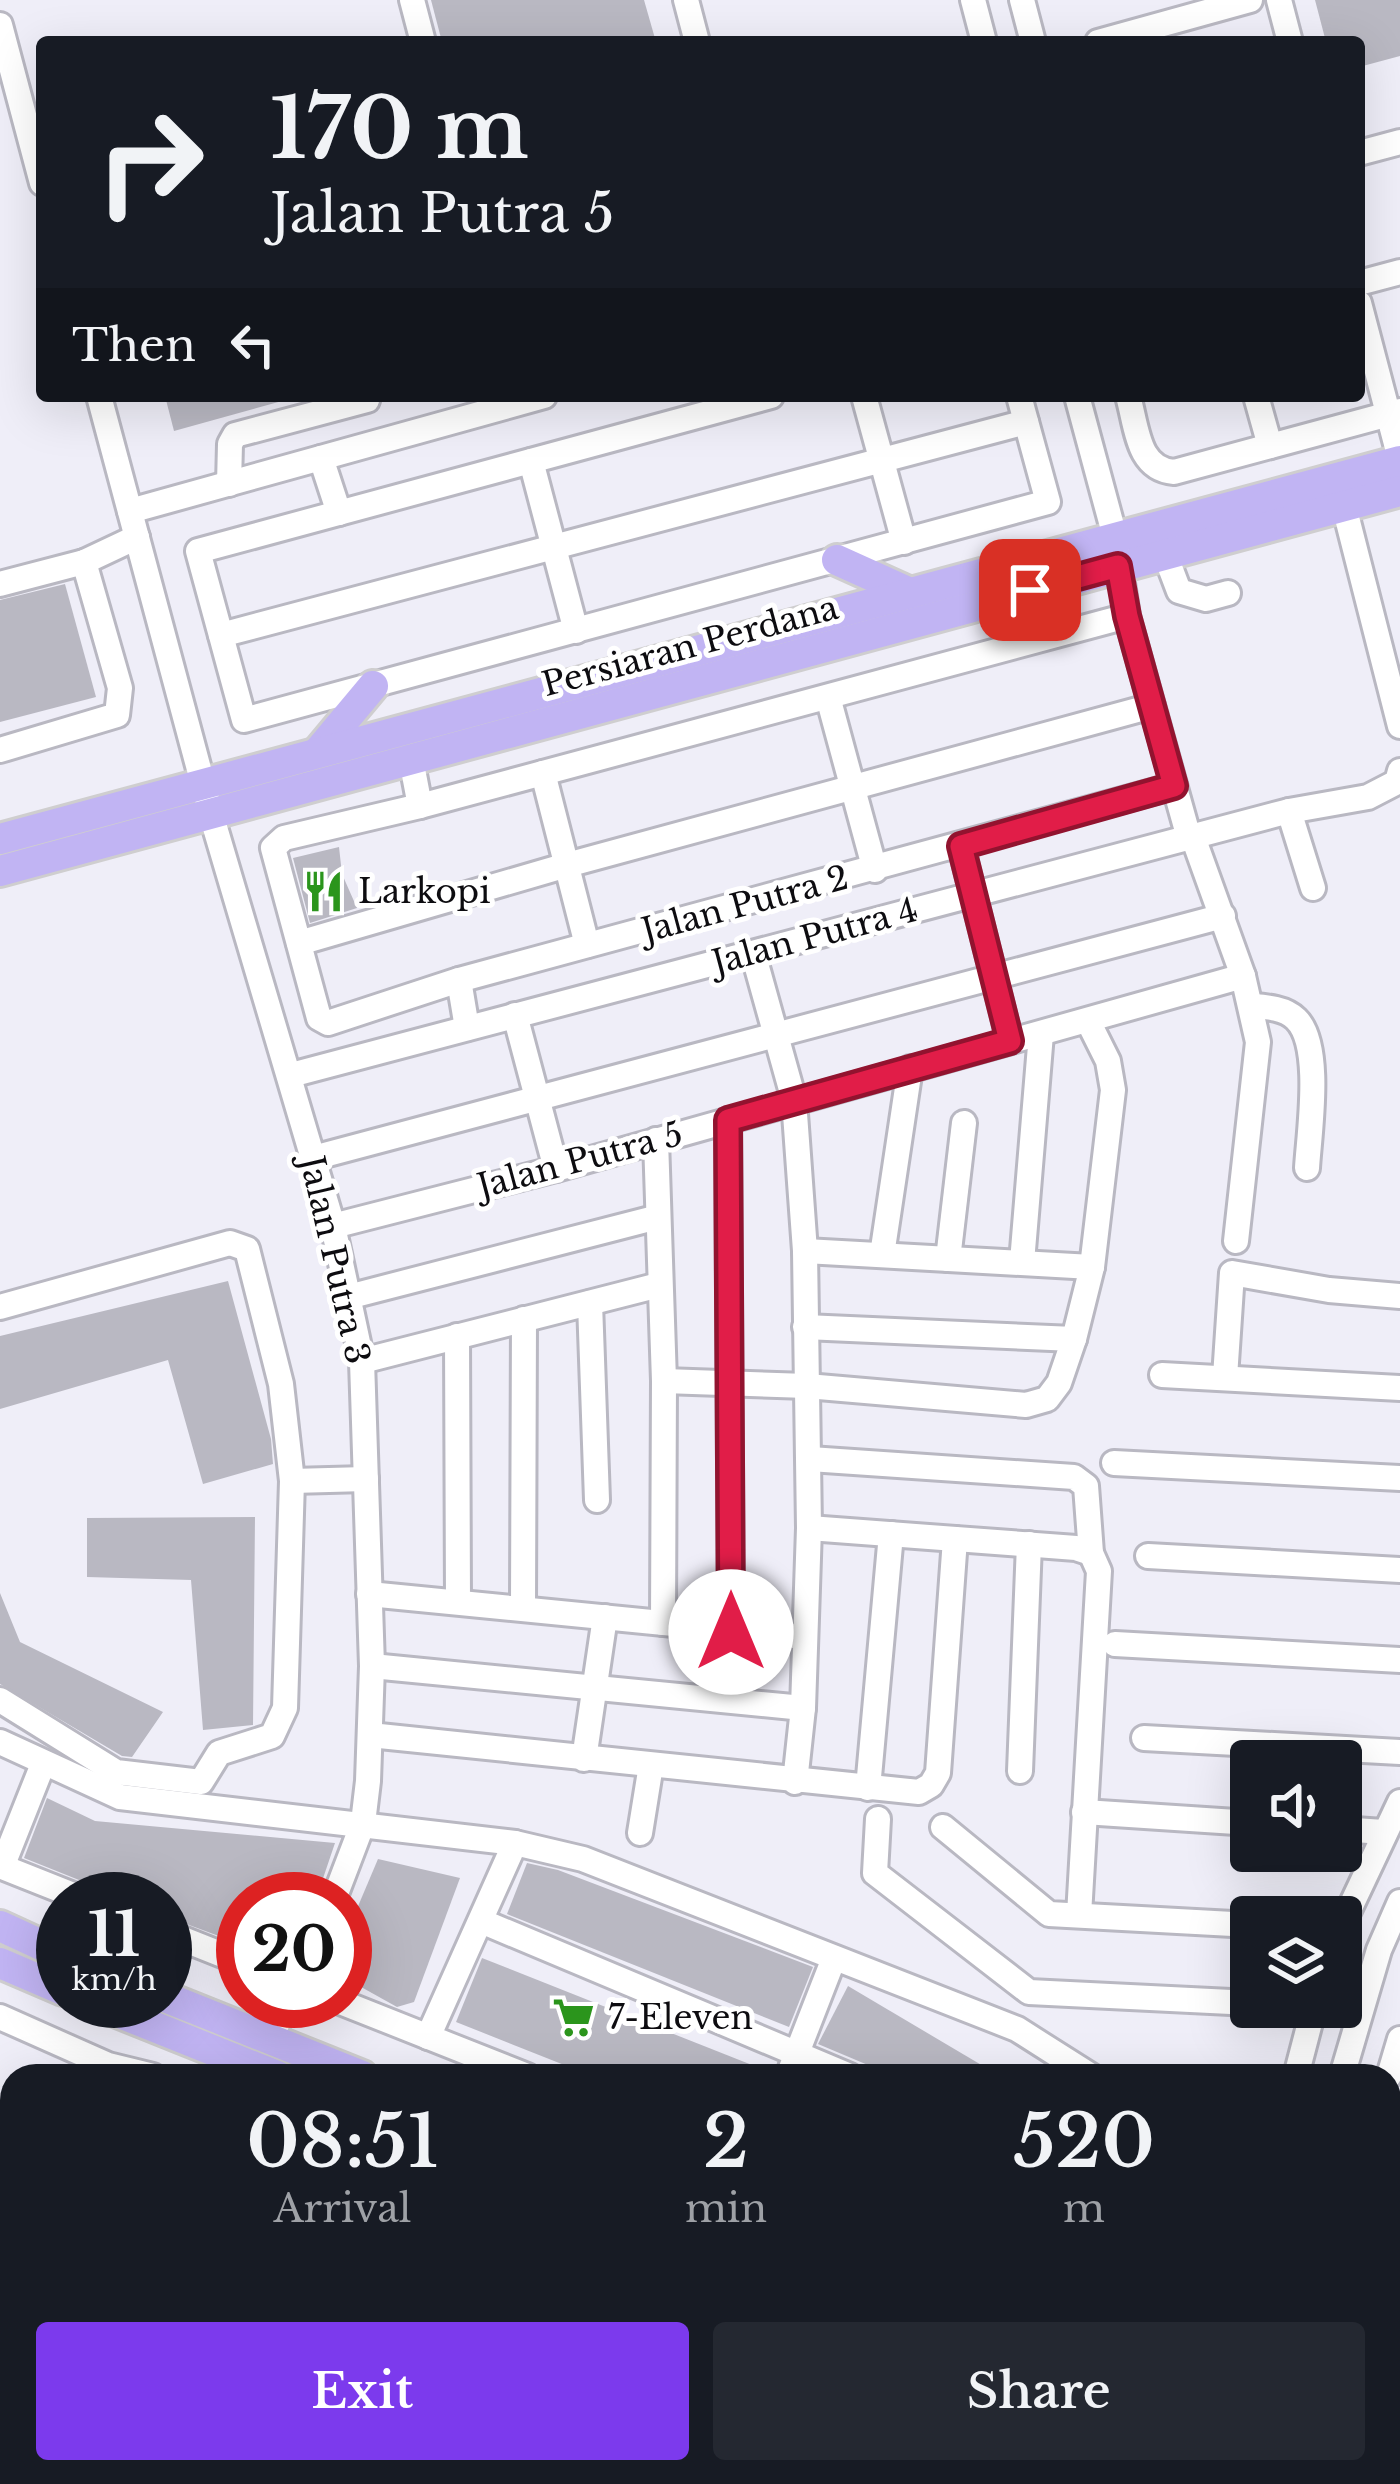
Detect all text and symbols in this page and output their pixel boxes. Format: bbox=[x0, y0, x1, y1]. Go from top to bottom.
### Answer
text: 170 m bbox=[270, 77, 529, 181]
icon: right bbox=[72, 84, 228, 240]
text: Jalan Putra 5 bbox=[270, 180, 615, 247]
icon: left bbox=[220, 312, 286, 378]
text: Then bbox=[72, 317, 196, 373]
pin bbox=[979, 539, 1081, 641]
icon: arrive bbox=[997, 557, 1063, 623]
street label: Persiaran Perdana bbox=[538, 587, 843, 705]
street label: Jalan Putra 2 bbox=[633, 857, 853, 952]
restaurant icon: Larkopi bbox=[301, 868, 347, 914]
place label: Larkopi bbox=[358, 871, 490, 912]
street label: Jalan Putra 4 bbox=[704, 889, 922, 984]
street label: Jalan Putra 5 bbox=[469, 1113, 687, 1208]
street label: Jalan Putra 3 bbox=[290, 1148, 379, 1368]
position arrow bbox=[668, 1569, 794, 1695]
map controls bbox=[1230, 1740, 1362, 2028]
button: sound bbox=[1230, 1740, 1362, 1872]
speed limit sign: 20 bbox=[216, 1872, 372, 2028]
button: layers bbox=[1230, 1896, 1362, 2028]
text: 11 bbox=[88, 1898, 140, 1972]
text: km/h bbox=[71, 1961, 157, 1998]
supermarket icon: 7-Eleven bbox=[551, 1994, 597, 2040]
place label: 7-Eleven bbox=[608, 1997, 753, 2038]
text: 08:51 bbox=[246, 2097, 439, 2186]
text: 2 bbox=[703, 2097, 749, 2186]
text: 520 bbox=[1013, 2097, 1155, 2186]
text: Arrival bbox=[273, 2184, 412, 2233]
text: min bbox=[685, 2184, 767, 2233]
text: m bbox=[1063, 2184, 1105, 2233]
button: Exit bbox=[36, 2322, 689, 2460]
button: Share bbox=[713, 2322, 1365, 2460]

